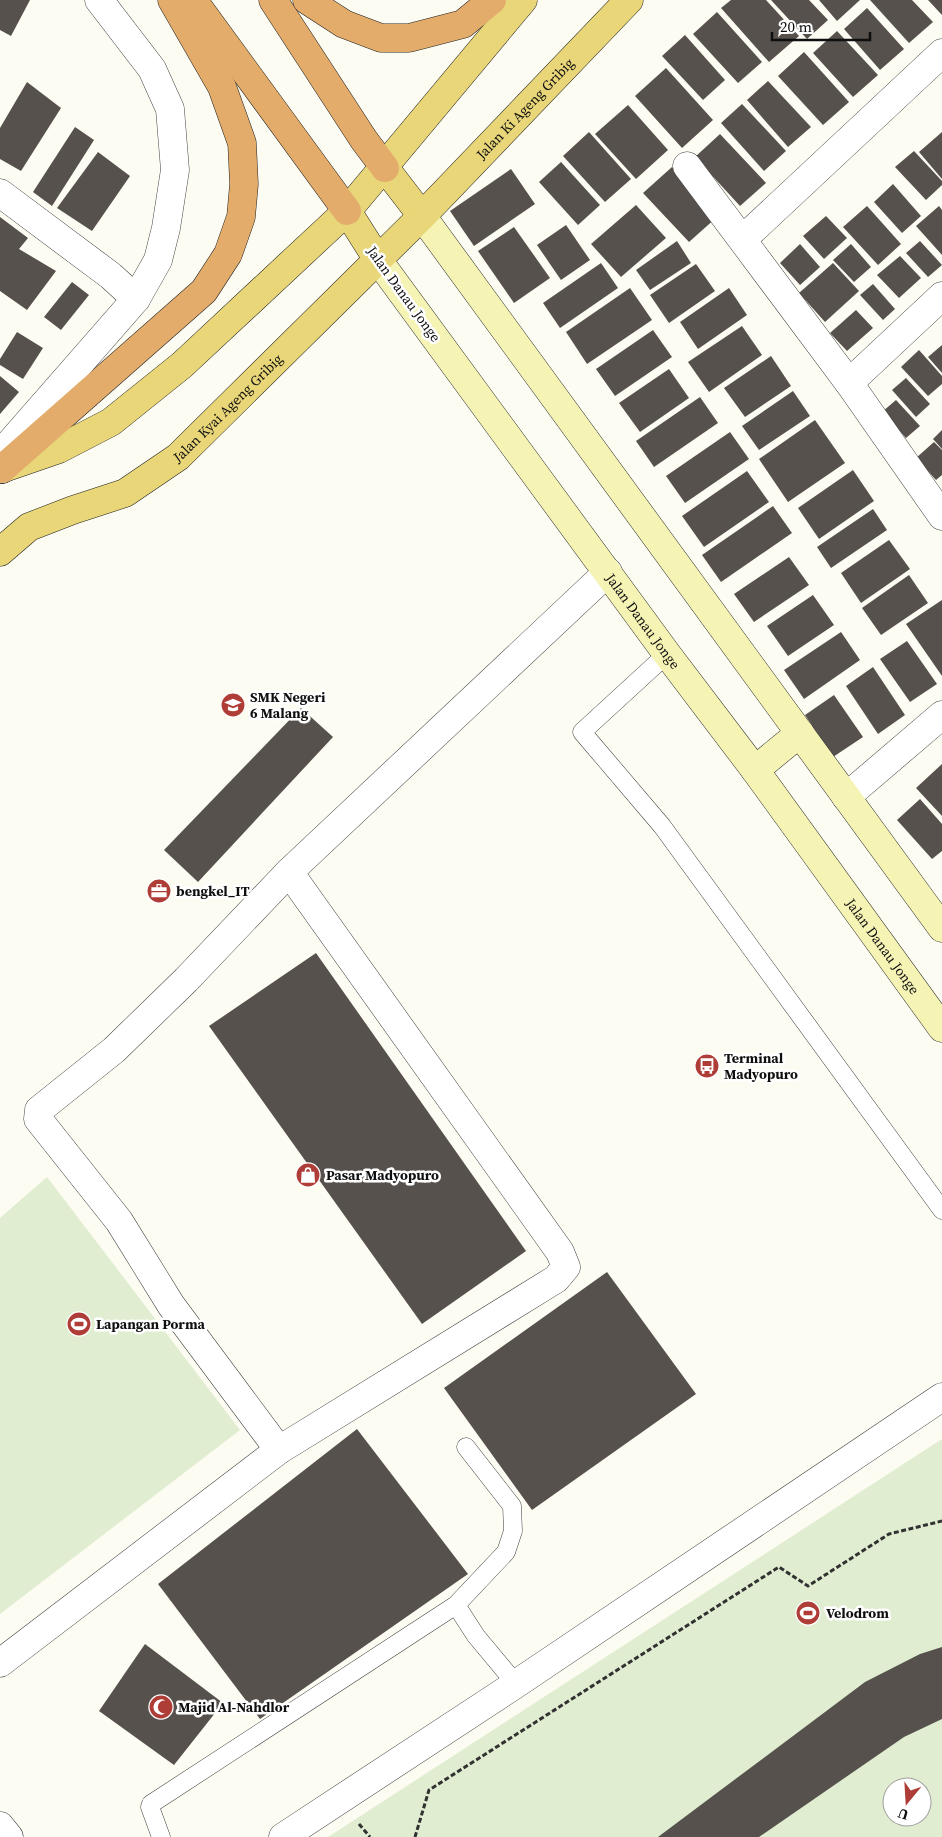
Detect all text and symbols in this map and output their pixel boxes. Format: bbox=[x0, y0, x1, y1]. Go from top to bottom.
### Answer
scale bar bbox=[772, 10, 870, 42]
text: 20 m bbox=[780, 16, 812, 37]
street label: Jalan Ki Ageng Gribig bbox=[471, 53, 578, 164]
street label: Jalan Danau Jonge bbox=[362, 241, 446, 346]
street label: Jalan Kyai Ageng Gribig bbox=[169, 349, 287, 468]
street label: Jalan Danau Jonge bbox=[600, 568, 685, 673]
place label: SMK Negeri 6 Malang bbox=[250, 687, 326, 723]
school or university icon: SMK Negeri 6 Malang bbox=[220, 692, 246, 718]
office icon: bengkel_IT bbox=[146, 878, 172, 904]
place label: bengkel_IT bbox=[176, 881, 250, 901]
street label: Jalan Danau Jonge bbox=[841, 893, 924, 998]
place label: Terminal Madyopuro bbox=[724, 1048, 798, 1084]
bus stop icon: Terminal Madyopuro bbox=[694, 1053, 720, 1079]
shop icon: Pasar Madyopuro bbox=[295, 1162, 321, 1188]
place label: Pasar Madyopuro bbox=[326, 1165, 439, 1185]
sports icon: Lapangan Porma bbox=[66, 1311, 92, 1337]
place label: Lapangan Porma bbox=[96, 1314, 205, 1334]
sports icon: Velodrom bbox=[795, 1600, 821, 1626]
place label: Velodrom bbox=[826, 1603, 889, 1623]
mosque icon: Majid Al-Nahdlor bbox=[148, 1694, 174, 1720]
place label: Majid Al-Nahdlor bbox=[178, 1697, 290, 1717]
north arrow bbox=[882, 1777, 932, 1827]
text: U bbox=[895, 1803, 911, 1825]

